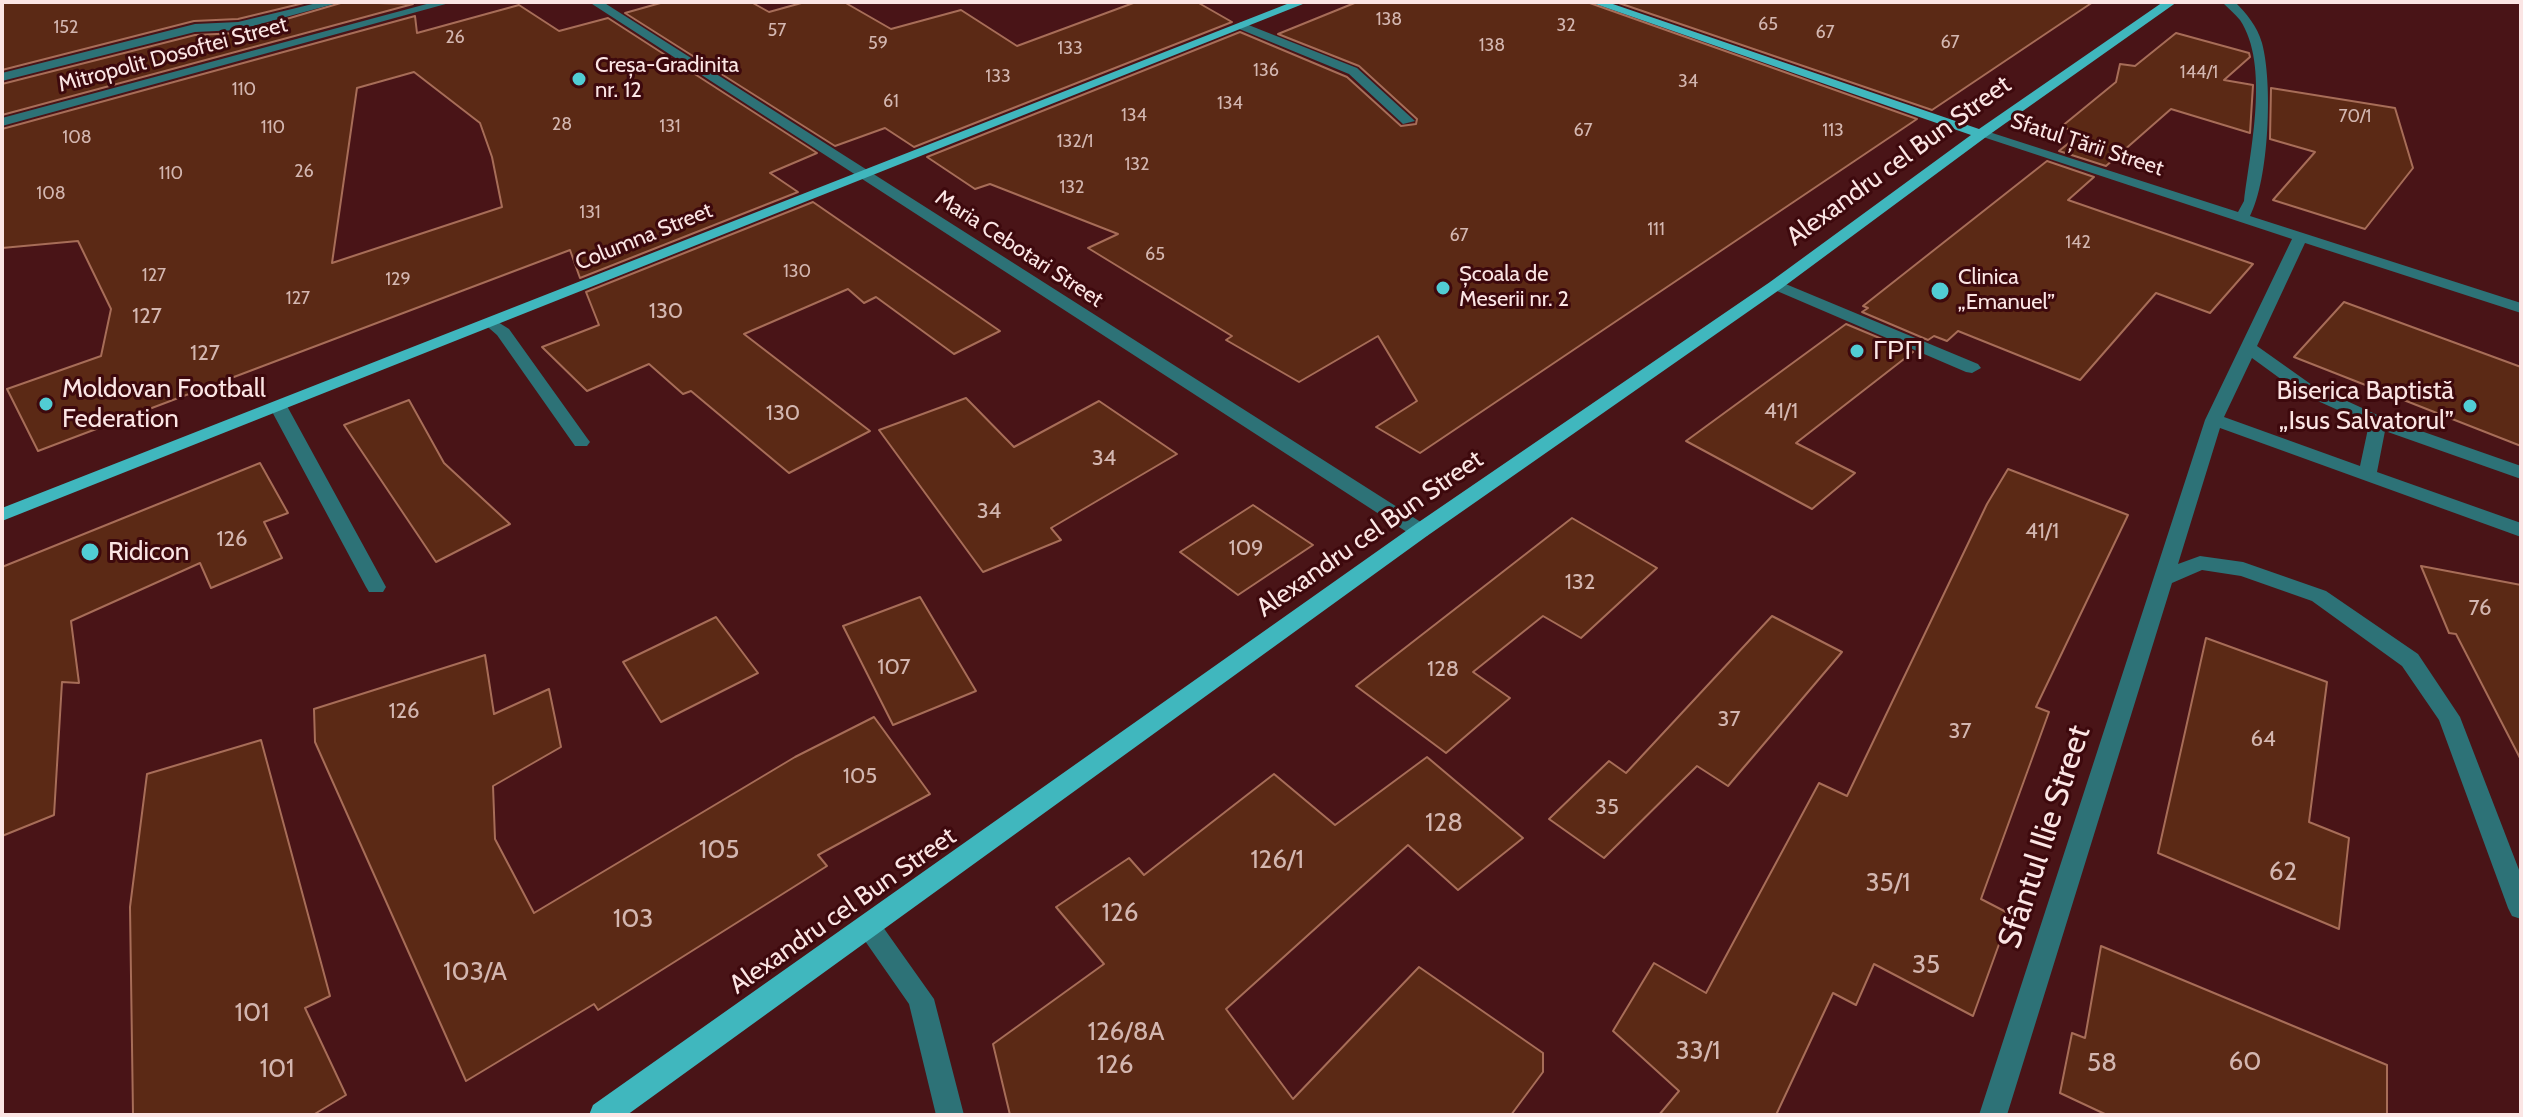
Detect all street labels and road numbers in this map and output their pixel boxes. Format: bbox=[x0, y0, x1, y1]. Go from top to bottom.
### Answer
street label: Mitropolit Dosoftei Street bbox=[56, 12, 290, 98]
street label: Alexandru cel Bun Street bbox=[1781, 69, 2017, 253]
street label: Sfatul Țării Street bbox=[2007, 108, 2167, 182]
street label: Maria Cebotari Street bbox=[930, 185, 1108, 313]
street label: Columna Street bbox=[572, 197, 716, 277]
street label: Alexandru cel Bun Street bbox=[1251, 444, 1489, 624]
street label: Sfântul Ilie Street bbox=[1991, 721, 2099, 953]
street label: Alexandru cel Bun Street bbox=[724, 821, 962, 1001]

